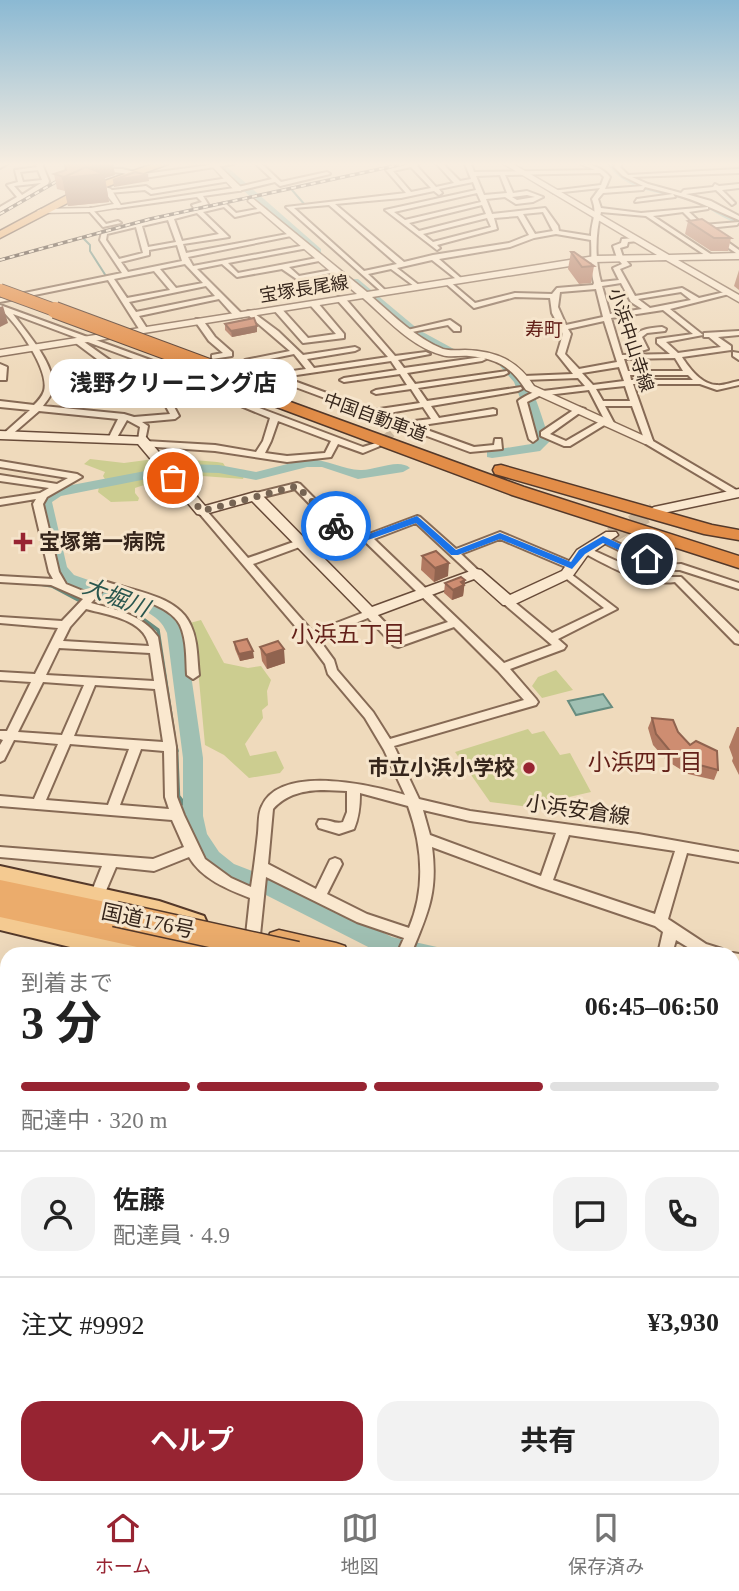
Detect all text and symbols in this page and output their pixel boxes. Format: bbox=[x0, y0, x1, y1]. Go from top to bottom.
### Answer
street label: 宝塚長尾線 bbox=[258, 272, 350, 306]
street label: 小浜中山寺線 bbox=[605, 286, 657, 394]
district label: 寿町 bbox=[525, 319, 563, 340]
callout: 浅野クリーニング店 bbox=[49, 359, 297, 408]
text: 浅野クリーニング店 bbox=[70, 371, 277, 396]
street label: 中国自動車道 bbox=[321, 389, 429, 445]
pin bbox=[143, 448, 203, 508]
icon: bag bbox=[154, 459, 192, 497]
courier bbox=[301, 491, 371, 561]
icon: bike bbox=[317, 507, 355, 545]
pin bbox=[617, 529, 677, 589]
place label: 宝塚第一病院 bbox=[39, 530, 165, 554]
marker: 宝塚第一病院 bbox=[13, 532, 33, 552]
icon: home bbox=[628, 540, 666, 578]
water label: 大堀川 bbox=[79, 573, 155, 623]
district label: 小浜五丁目 bbox=[291, 622, 406, 647]
district label: 小浜四丁目 bbox=[588, 750, 703, 775]
place label: 市立小浜小学校 bbox=[368, 756, 515, 780]
marker: 市立小浜小学校 bbox=[521, 760, 537, 776]
street label: 小浜安倉線 bbox=[524, 791, 632, 829]
street label: 国道176号 bbox=[99, 899, 197, 943]
text: 到着まで bbox=[21, 971, 113, 996]
text: 06:45–06:50 bbox=[585, 992, 719, 1021]
text: 3 分 bbox=[21, 998, 102, 1049]
text: 配達中 · 320 m bbox=[21, 1108, 167, 1133]
button: person bbox=[21, 1177, 95, 1251]
button: chat bbox=[553, 1177, 627, 1251]
button: phone bbox=[645, 1177, 719, 1251]
text: 佐藤 bbox=[113, 1186, 165, 1215]
text: 配達員 · 4.9 bbox=[113, 1223, 230, 1248]
text: ¥3,930 bbox=[648, 1308, 719, 1337]
text: 注文 #9992 bbox=[21, 1311, 145, 1340]
button: ヘルプ bbox=[21, 1401, 363, 1481]
button: 共有 bbox=[377, 1401, 719, 1481]
tab: ホーム bbox=[95, 1509, 151, 1578]
tab: 地図 bbox=[341, 1509, 379, 1578]
tab: 保存済み bbox=[568, 1509, 644, 1578]

